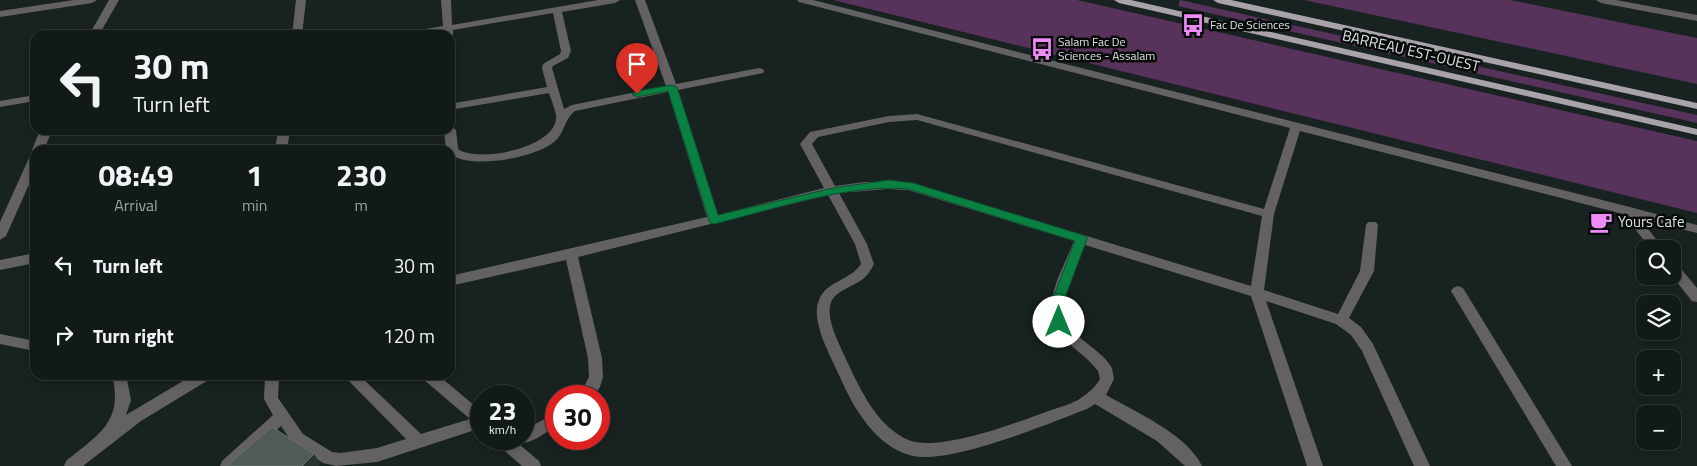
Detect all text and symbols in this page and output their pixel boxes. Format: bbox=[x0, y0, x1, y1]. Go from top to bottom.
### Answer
bus stop icon: Fac De Sciences bbox=[1180, 12, 1206, 38]
place label: Fac De Sciences bbox=[1210, 15, 1290, 34]
street label: BARREAU EST-OUEST bbox=[1340, 24, 1482, 78]
place label: Salam Fac De Sciences - Assalam bbox=[1058, 32, 1155, 65]
bus stop icon: Salam Fac De Sciences - Assalam bbox=[1029, 36, 1055, 62]
text: 30 m bbox=[133, 39, 209, 93]
pin bbox=[616, 43, 658, 94]
icon: left bbox=[50, 50, 115, 115]
icon: arrive bbox=[623, 50, 651, 78]
text: Turn left bbox=[133, 87, 210, 121]
text: 08:49 bbox=[99, 152, 173, 198]
text: 1 bbox=[246, 152, 263, 198]
text: 230 bbox=[336, 152, 386, 198]
text: Arrival bbox=[114, 193, 158, 217]
text: min bbox=[242, 193, 267, 217]
text: m bbox=[355, 193, 368, 217]
cafe icon: Yours Cafe bbox=[1588, 209, 1614, 235]
place label: Yours Cafe bbox=[1618, 210, 1684, 233]
map controls bbox=[1636, 240, 1681, 450]
button: search bbox=[1636, 240, 1681, 285]
icon: left bbox=[50, 251, 78, 279]
text: Turn left bbox=[93, 251, 163, 280]
text: 30 m bbox=[394, 251, 435, 280]
position arrow bbox=[1032, 295, 1084, 347]
button: layers bbox=[1636, 295, 1681, 340]
icon: right bbox=[50, 321, 78, 349]
text: Turn right bbox=[93, 321, 174, 350]
text: 120 m bbox=[383, 321, 435, 350]
button: + bbox=[1636, 350, 1681, 395]
speed limit sign: 30 bbox=[545, 385, 610, 450]
text: 23 bbox=[488, 392, 517, 430]
button: − bbox=[1636, 405, 1681, 450]
text: km/h bbox=[489, 420, 516, 439]

